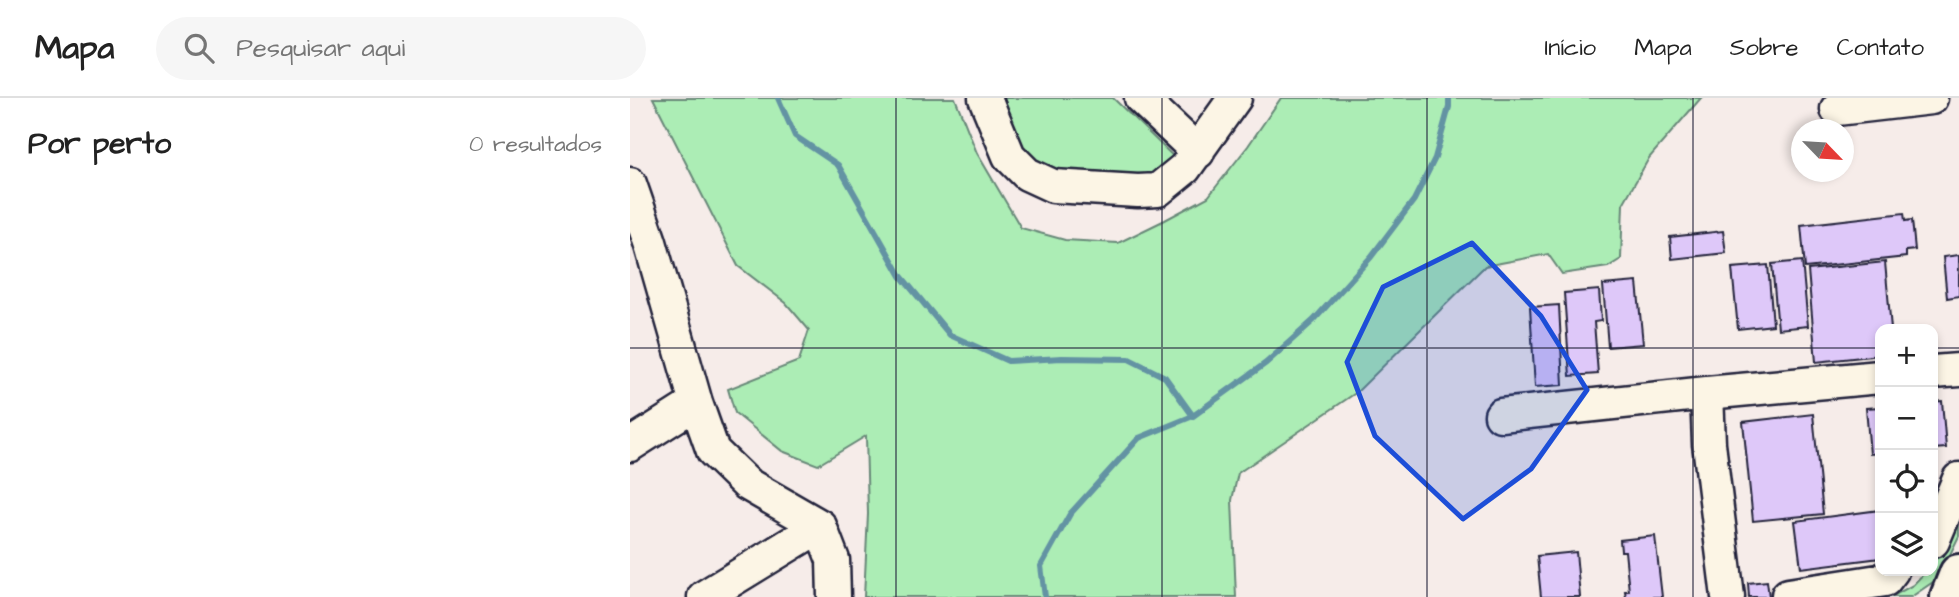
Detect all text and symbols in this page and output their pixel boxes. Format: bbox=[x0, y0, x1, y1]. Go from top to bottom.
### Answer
search box bbox=[156, 17, 646, 80]
text: Mapa bbox=[35, 25, 114, 71]
icon: search bbox=[180, 29, 218, 67]
text: Pesquisar aqui bbox=[236, 30, 405, 66]
text: Início bbox=[1545, 31, 1596, 65]
text: Mapa bbox=[1634, 31, 1692, 65]
text: Sobre bbox=[1730, 31, 1798, 65]
text: Contato bbox=[1836, 31, 1924, 65]
north arrow bbox=[1791, 119, 1854, 182]
text: Por perto bbox=[28, 123, 171, 165]
text: 0 resultados bbox=[469, 128, 602, 160]
map controls bbox=[1875, 324, 1938, 576]
button: + bbox=[1875, 324, 1938, 387]
button: − bbox=[1875, 387, 1938, 450]
button: locate bbox=[1875, 450, 1938, 513]
button: layers bbox=[1875, 513, 1938, 576]

